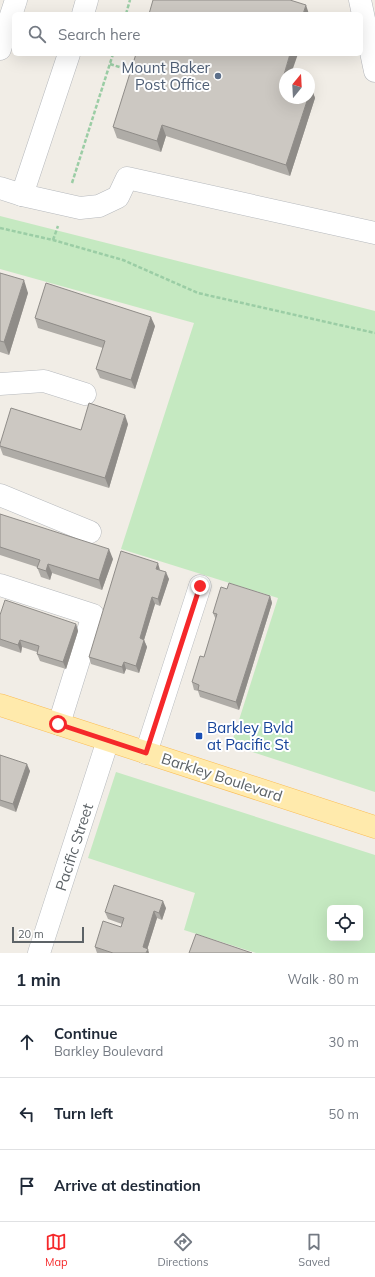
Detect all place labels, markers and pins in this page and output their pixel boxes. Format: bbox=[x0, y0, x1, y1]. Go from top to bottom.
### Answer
place label: Mount Baker Post Office bbox=[122, 58, 211, 94]
marker: Mount Baker Post Office bbox=[213, 71, 223, 81]
place label: Barkley Bvld at Pacific St bbox=[207, 718, 294, 754]
marker: Barkley Bvld at Pacific St bbox=[194, 731, 204, 741]

